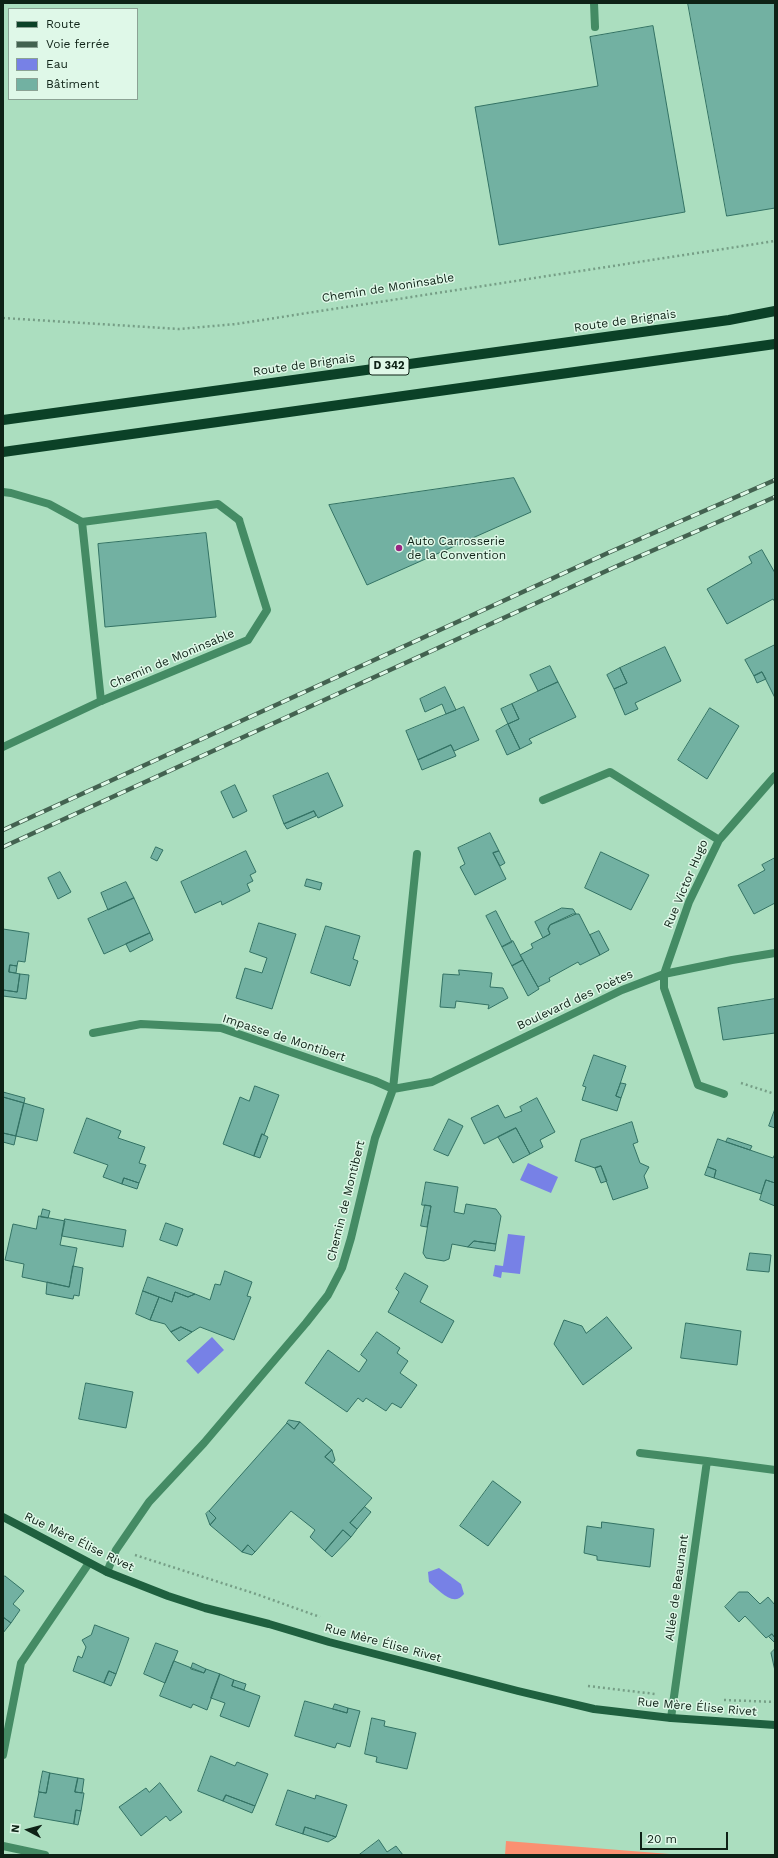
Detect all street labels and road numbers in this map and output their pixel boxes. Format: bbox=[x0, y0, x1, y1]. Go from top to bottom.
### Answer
street label: Chemin de Moninsable bbox=[321, 270, 455, 306]
street label: Route de Brignais bbox=[573, 307, 677, 335]
street label: Route de Brignais bbox=[252, 351, 356, 379]
road number: D 342 bbox=[369, 357, 409, 375]
street label: Chemin de Moninsable bbox=[108, 626, 236, 692]
street label: Rue Victor Hugo bbox=[661, 838, 711, 930]
street label: Boulevard des Poètes bbox=[515, 967, 635, 1033]
street label: Impasse de Montibert bbox=[221, 1011, 347, 1065]
street label: Chemin de Montibert bbox=[324, 1139, 368, 1263]
street label: Rue Mère Élise Rivet bbox=[22, 1509, 136, 1575]
street label: Allée de Beaunant bbox=[662, 1534, 692, 1642]
street label: Rue Mère Élise Rivet bbox=[323, 1621, 443, 1665]
street label: Rue Mère Élise Rivet bbox=[637, 1695, 757, 1719]

